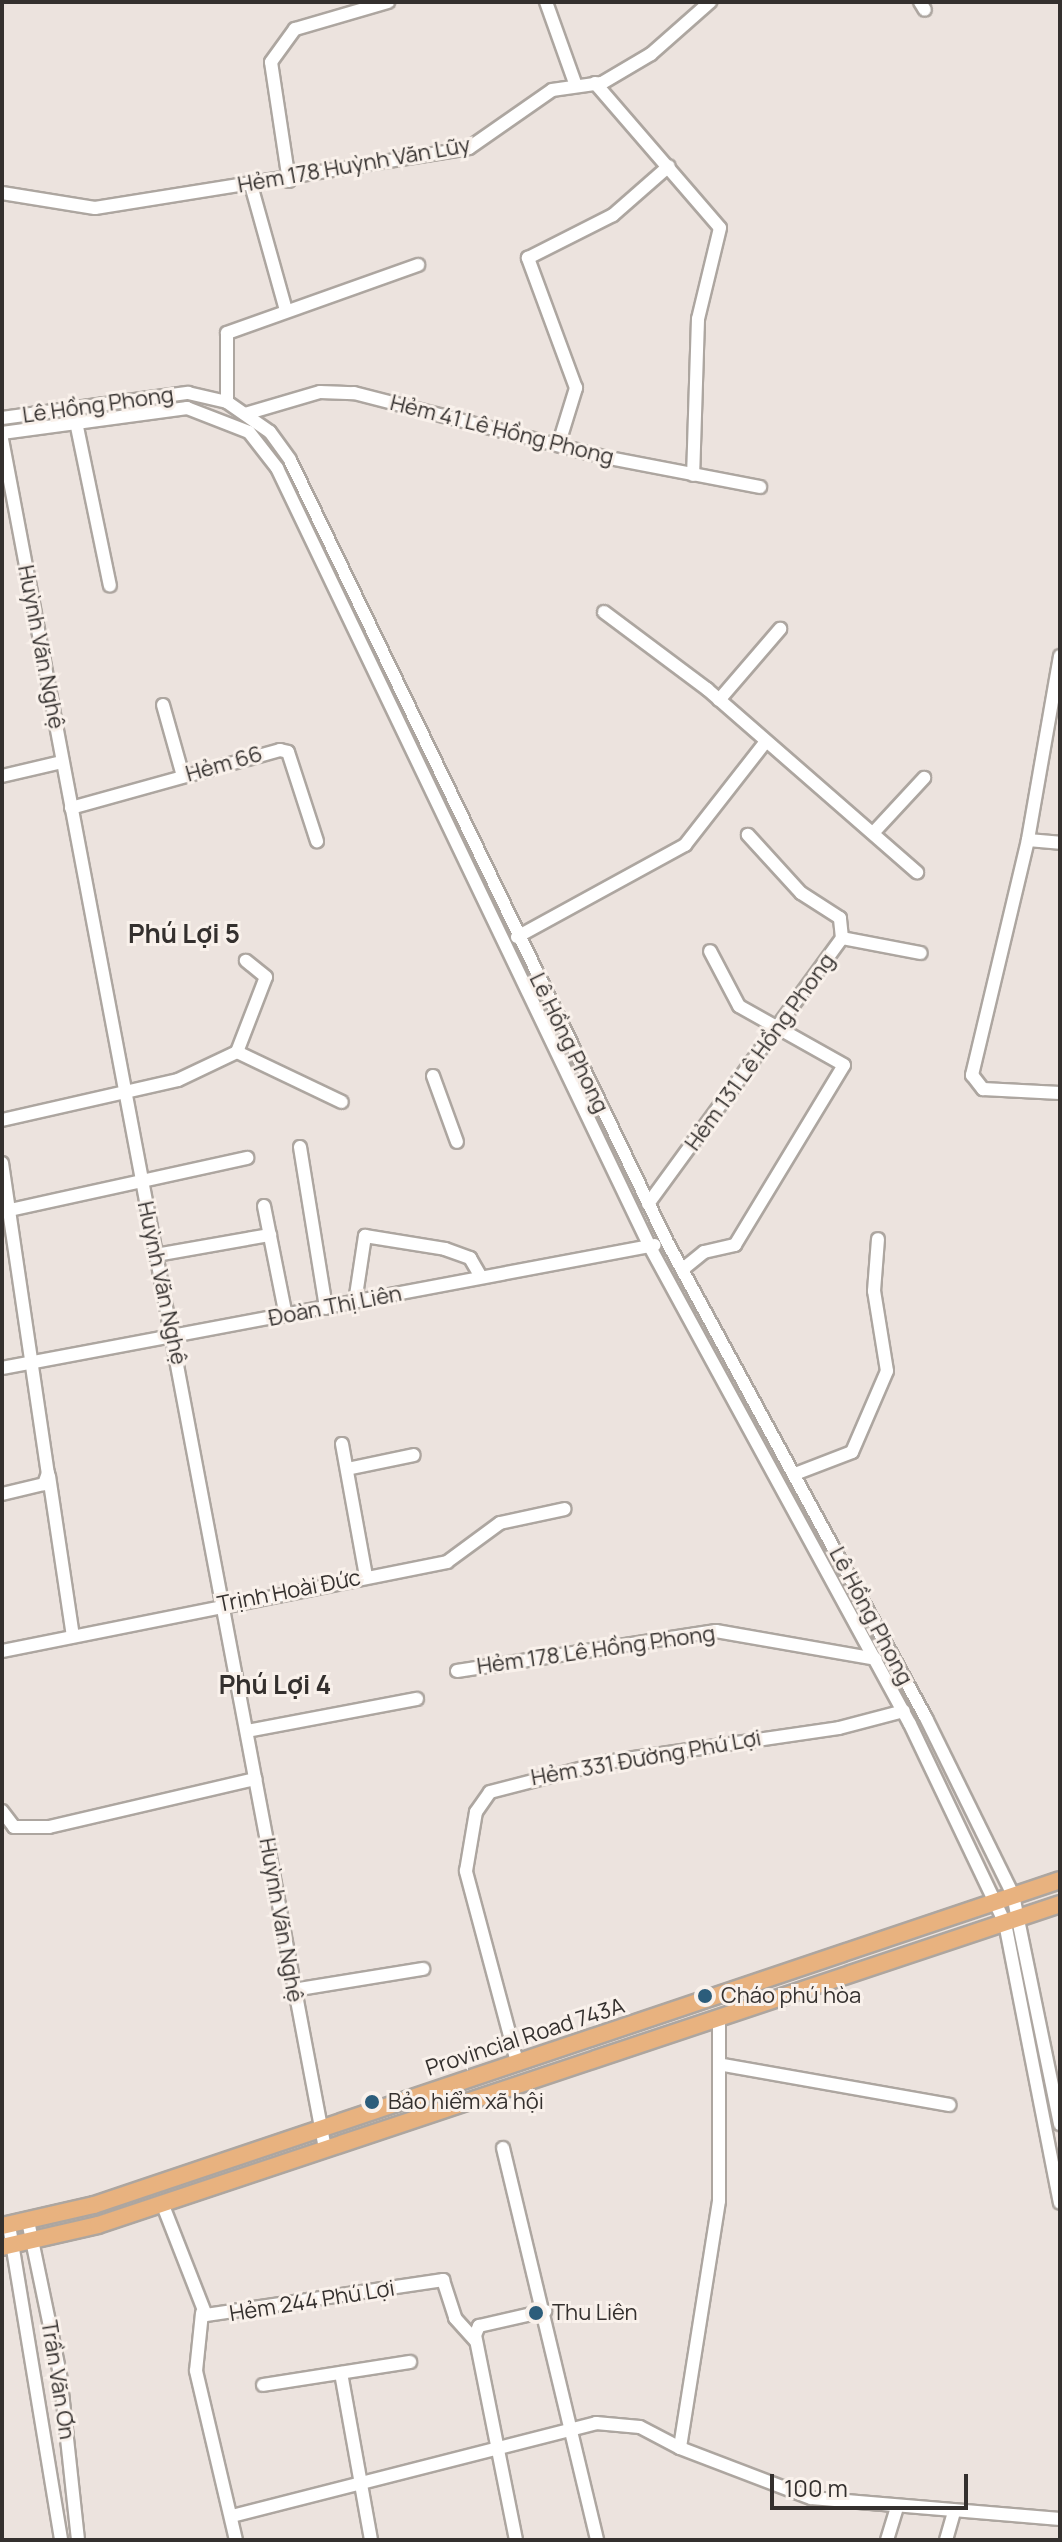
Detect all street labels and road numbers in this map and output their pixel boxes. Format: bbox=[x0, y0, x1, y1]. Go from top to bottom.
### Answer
street label: Hẻm 178 Huỳnh Văn Lũy bbox=[236, 132, 472, 198]
street label: Lê Hồng Phong bbox=[21, 381, 175, 429]
street label: Hẻm 41 Lê Hồng Phong bbox=[387, 389, 617, 471]
street label: Huỳnh Văn Nghệ bbox=[12, 563, 70, 731]
street label: Hẻm 66 bbox=[183, 741, 265, 787]
street label: Hẻm 131 Lê Hồng Phong bbox=[680, 948, 840, 1156]
street label: Lê Hồng Phong bbox=[524, 969, 614, 1117]
street label: Huỳnh Văn Nghệ bbox=[132, 1199, 192, 1367]
street label: Đoàn Thị Liên bbox=[266, 1280, 404, 1332]
street label: Lê Hồng Phong bbox=[824, 1542, 918, 1690]
street label: Trịnh Hoài Đức bbox=[215, 1564, 363, 1618]
street label: Hẻm 178 Lê Hồng Phong bbox=[475, 1620, 717, 1680]
street label: Hẻm 331 Đường Phú Lợi bbox=[529, 1725, 763, 1791]
street label: Huỳnh Văn Nghệ bbox=[254, 1836, 308, 2004]
street label: Provincial Road 743A bbox=[422, 1992, 628, 2082]
street label: Hẻm 244 Phú Lợi bbox=[228, 2275, 396, 2327]
street label: Trần Văn Ơn bbox=[36, 2319, 80, 2441]

